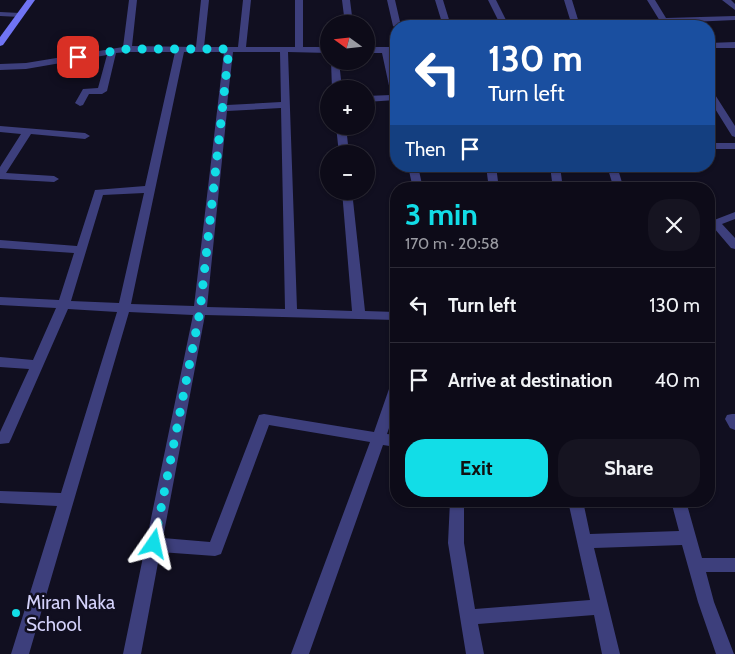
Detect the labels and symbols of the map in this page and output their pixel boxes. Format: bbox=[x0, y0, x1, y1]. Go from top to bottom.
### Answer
north arrow bbox=[320, 15, 375, 70]
pin bbox=[57, 36, 99, 78]
position arrow bbox=[127, 517, 179, 569]
place label: Miran Naka School bbox=[26, 591, 115, 636]
marker: Miran Naka School bbox=[10, 607, 22, 619]

